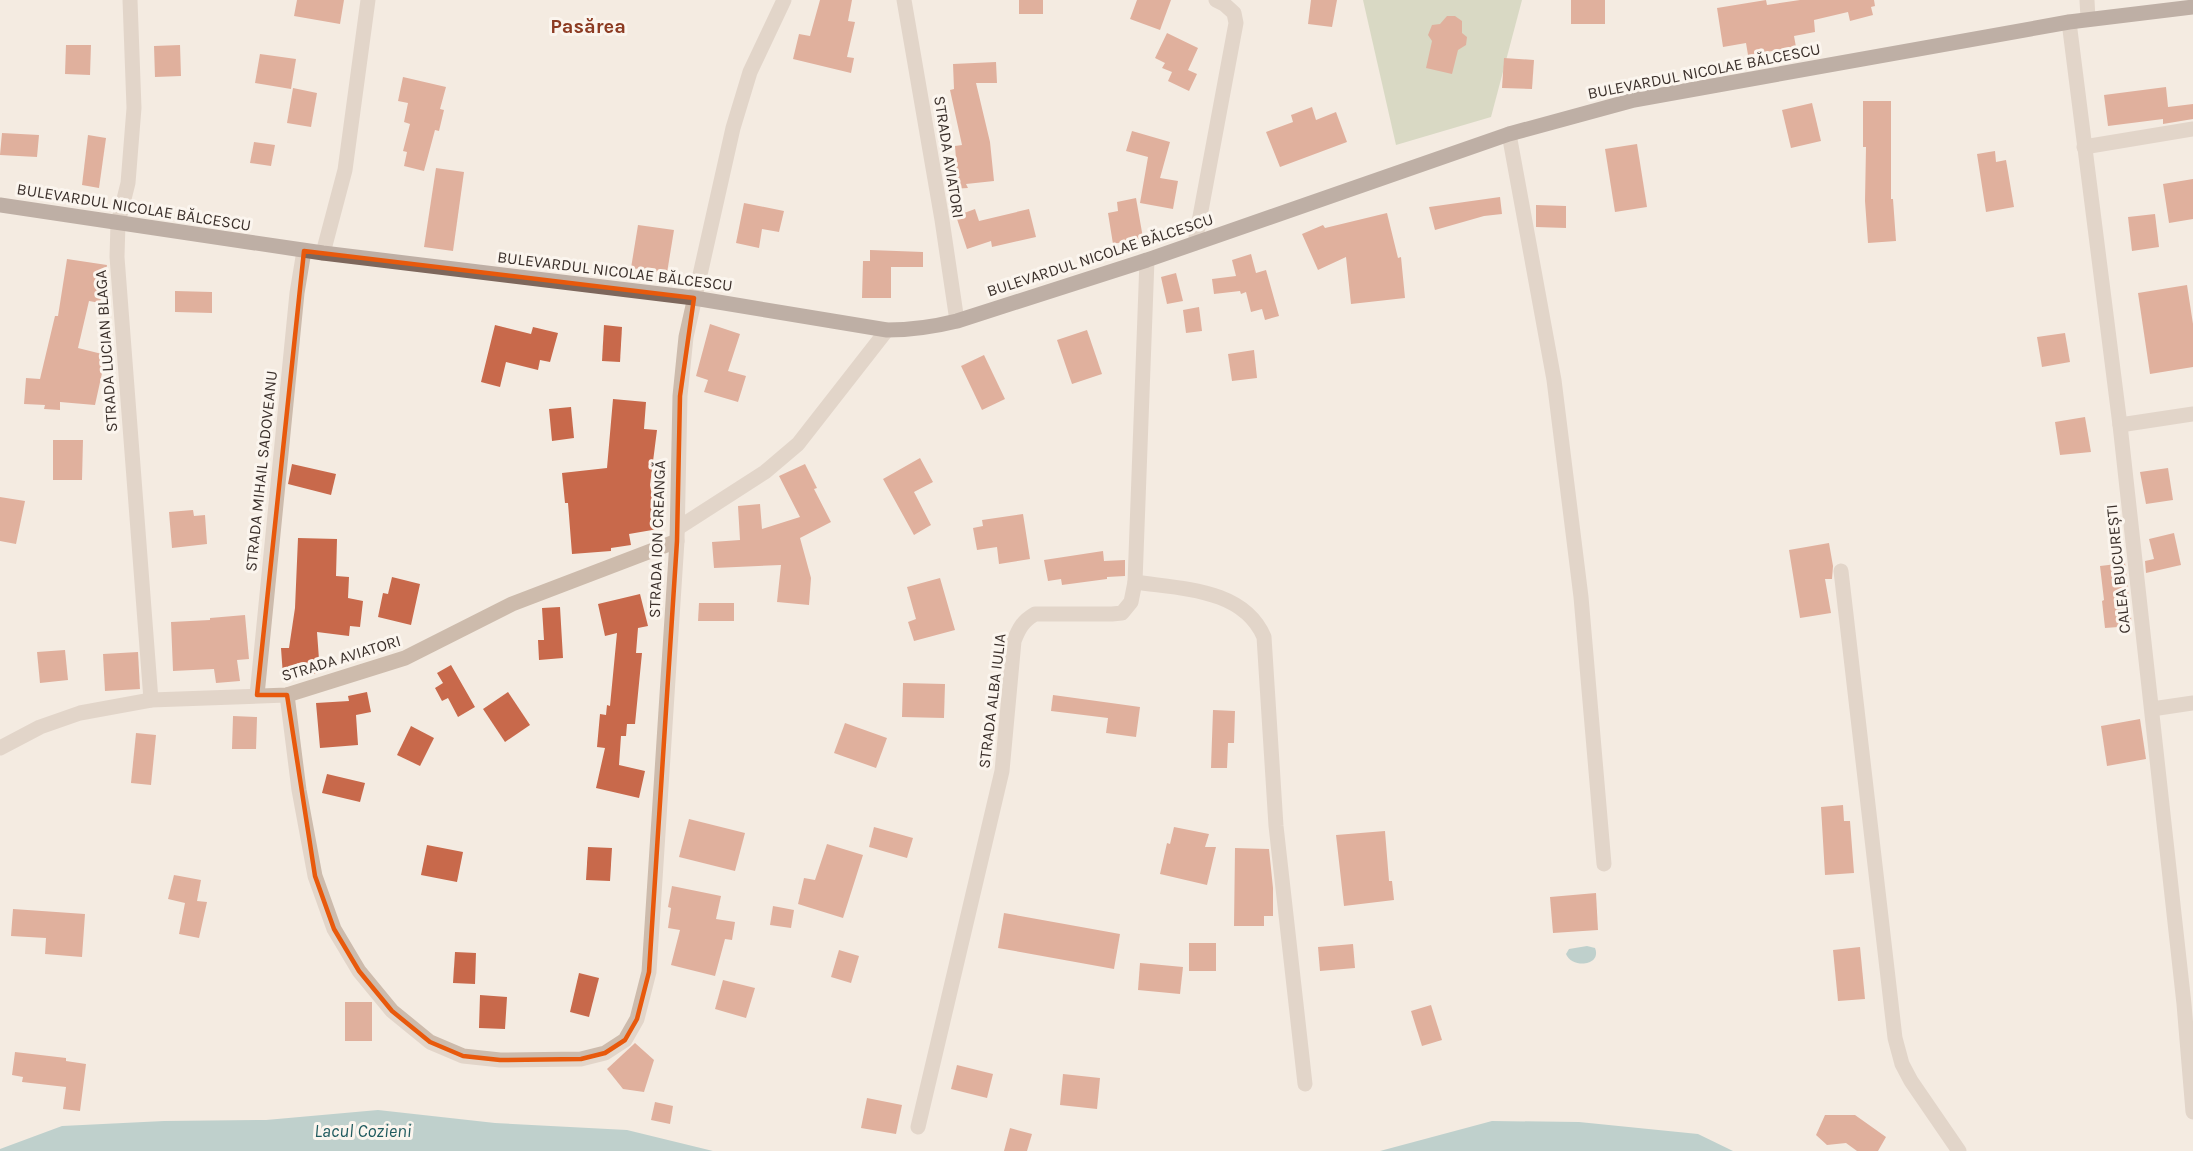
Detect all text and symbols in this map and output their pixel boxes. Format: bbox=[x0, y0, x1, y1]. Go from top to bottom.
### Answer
district label: Pasărea bbox=[550, 15, 626, 38]
street label: BULEVARDUL NICOLAE BĂLCESCU bbox=[1586, 39, 1822, 103]
street label: STRADA AVIATORI bbox=[930, 94, 968, 220]
street label: BULEVARDUL NICOLAE BĂLCESCU bbox=[15, 179, 253, 235]
street label: BULEVARDUL NICOLAE BĂLCESCU bbox=[984, 209, 1216, 301]
street label: BULEVARDUL NICOLAE BĂLCESCU bbox=[496, 247, 734, 295]
street label: STRADA LUCIAN BLAGA bbox=[91, 269, 121, 433]
street label: STRADA MIHAIL SADOVEANU bbox=[241, 370, 281, 572]
street label: STRADA ION CREANGĂ bbox=[645, 460, 669, 618]
street label: CALEA BUCUREȘTI bbox=[2102, 503, 2134, 635]
street label: STRADA AVIATORI bbox=[279, 631, 403, 685]
street label: STRADA ALBA IULIA bbox=[974, 632, 1010, 770]
water label: Lacul Cozieni bbox=[314, 1120, 412, 1142]

